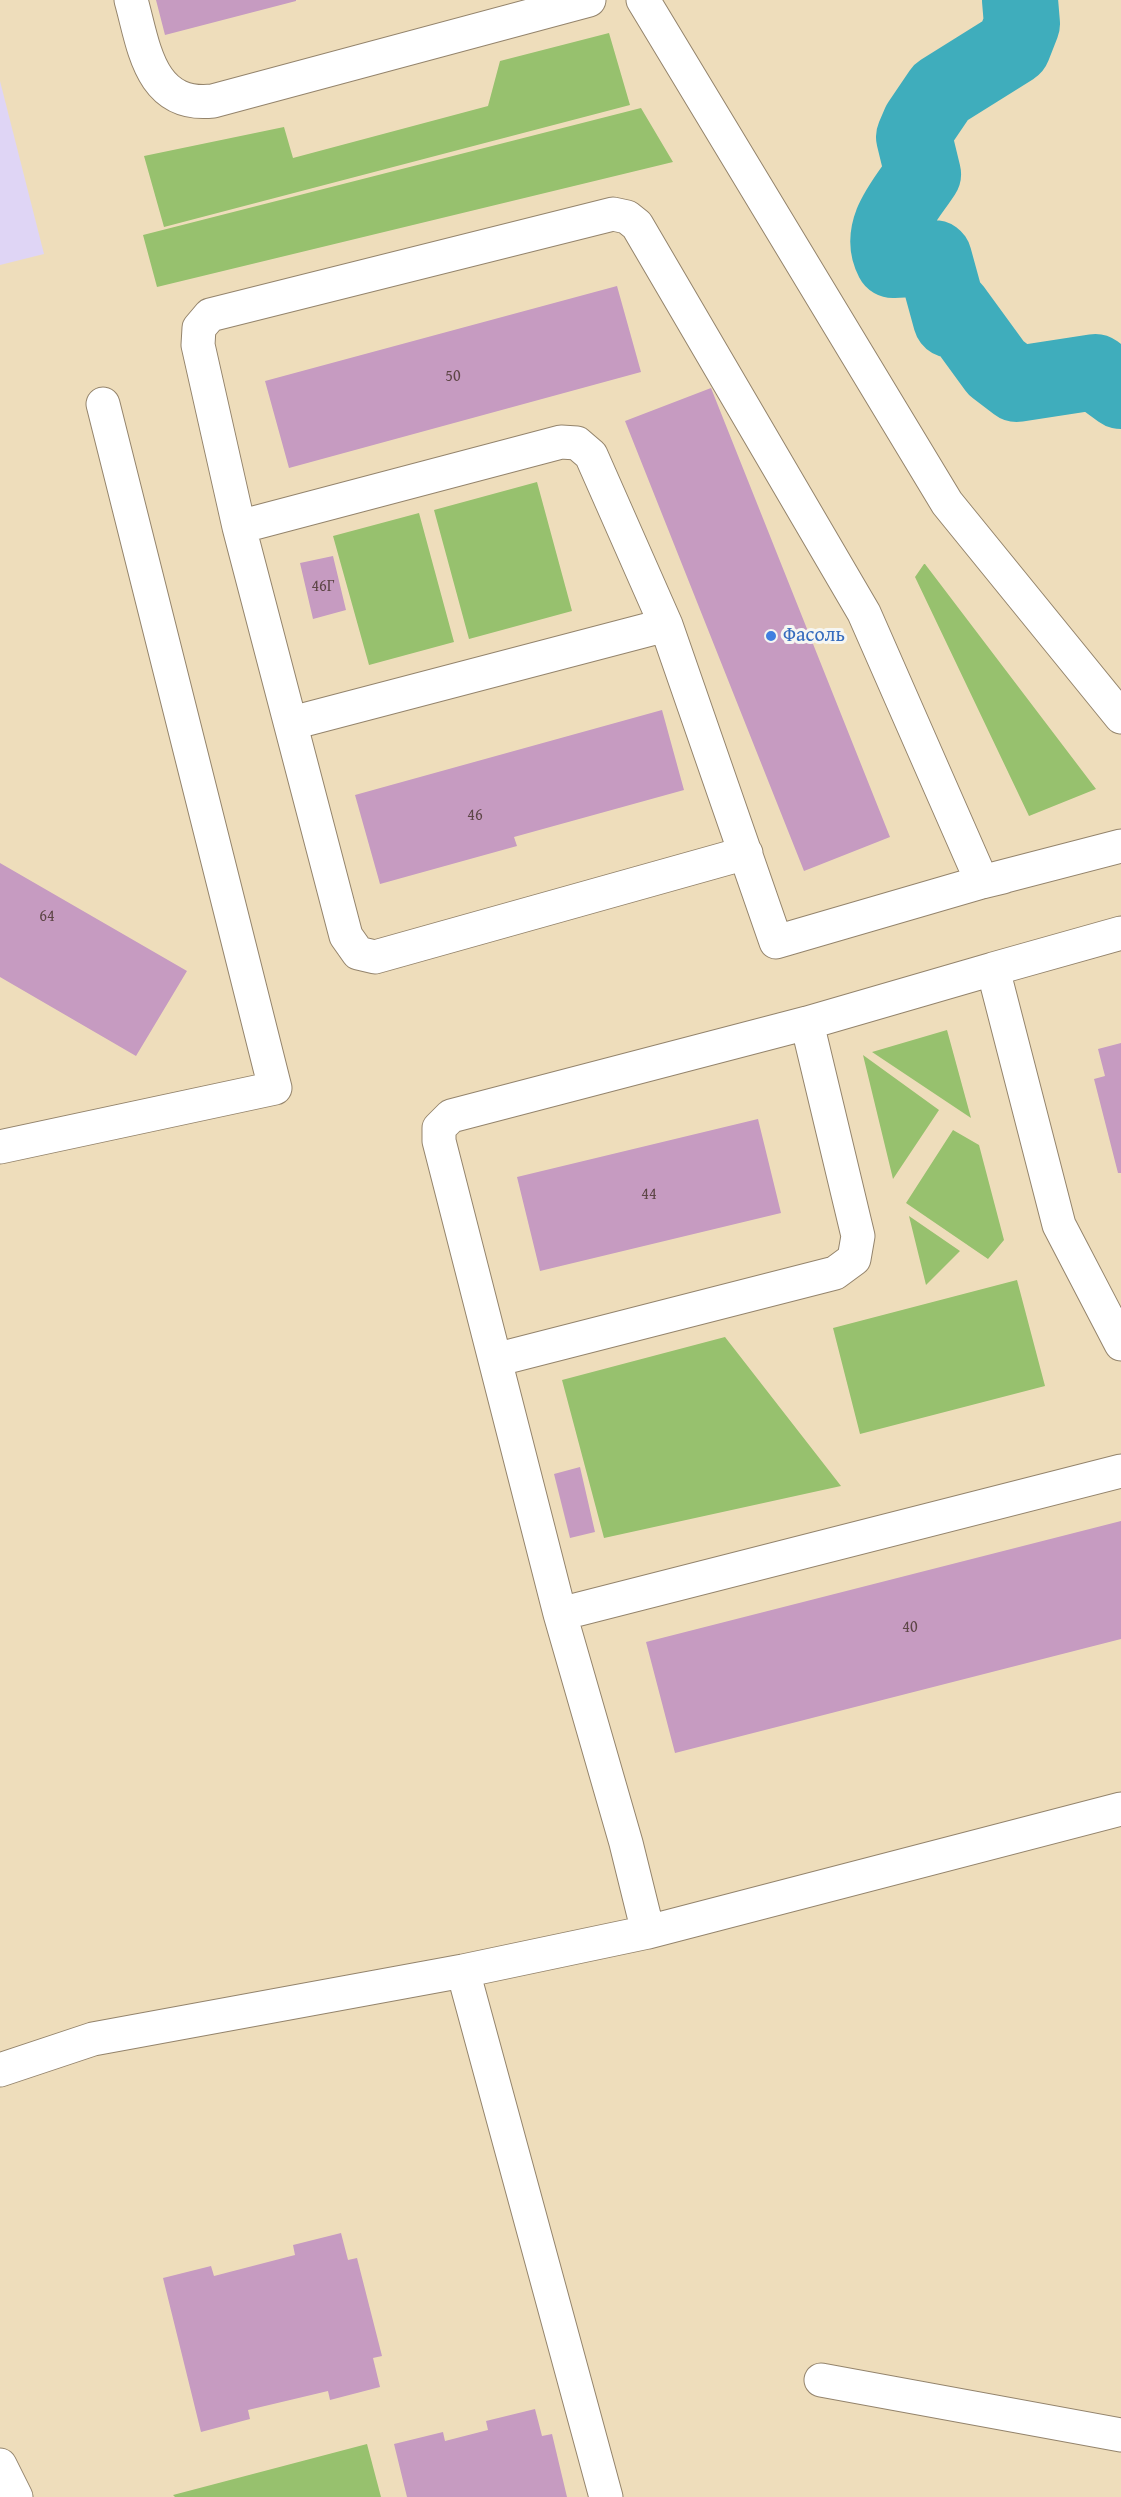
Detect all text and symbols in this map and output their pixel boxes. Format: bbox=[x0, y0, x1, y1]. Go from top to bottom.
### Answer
house number: 50 bbox=[445, 367, 461, 387]
house number: 46Г bbox=[311, 577, 335, 597]
place label: Фасоль bbox=[783, 624, 845, 648]
marker: Фасоль bbox=[764, 629, 778, 643]
house number: 46 bbox=[467, 806, 483, 826]
house number: 64 bbox=[39, 907, 55, 927]
house number: 44 bbox=[641, 1185, 657, 1205]
house number: 40 bbox=[902, 1618, 918, 1638]

